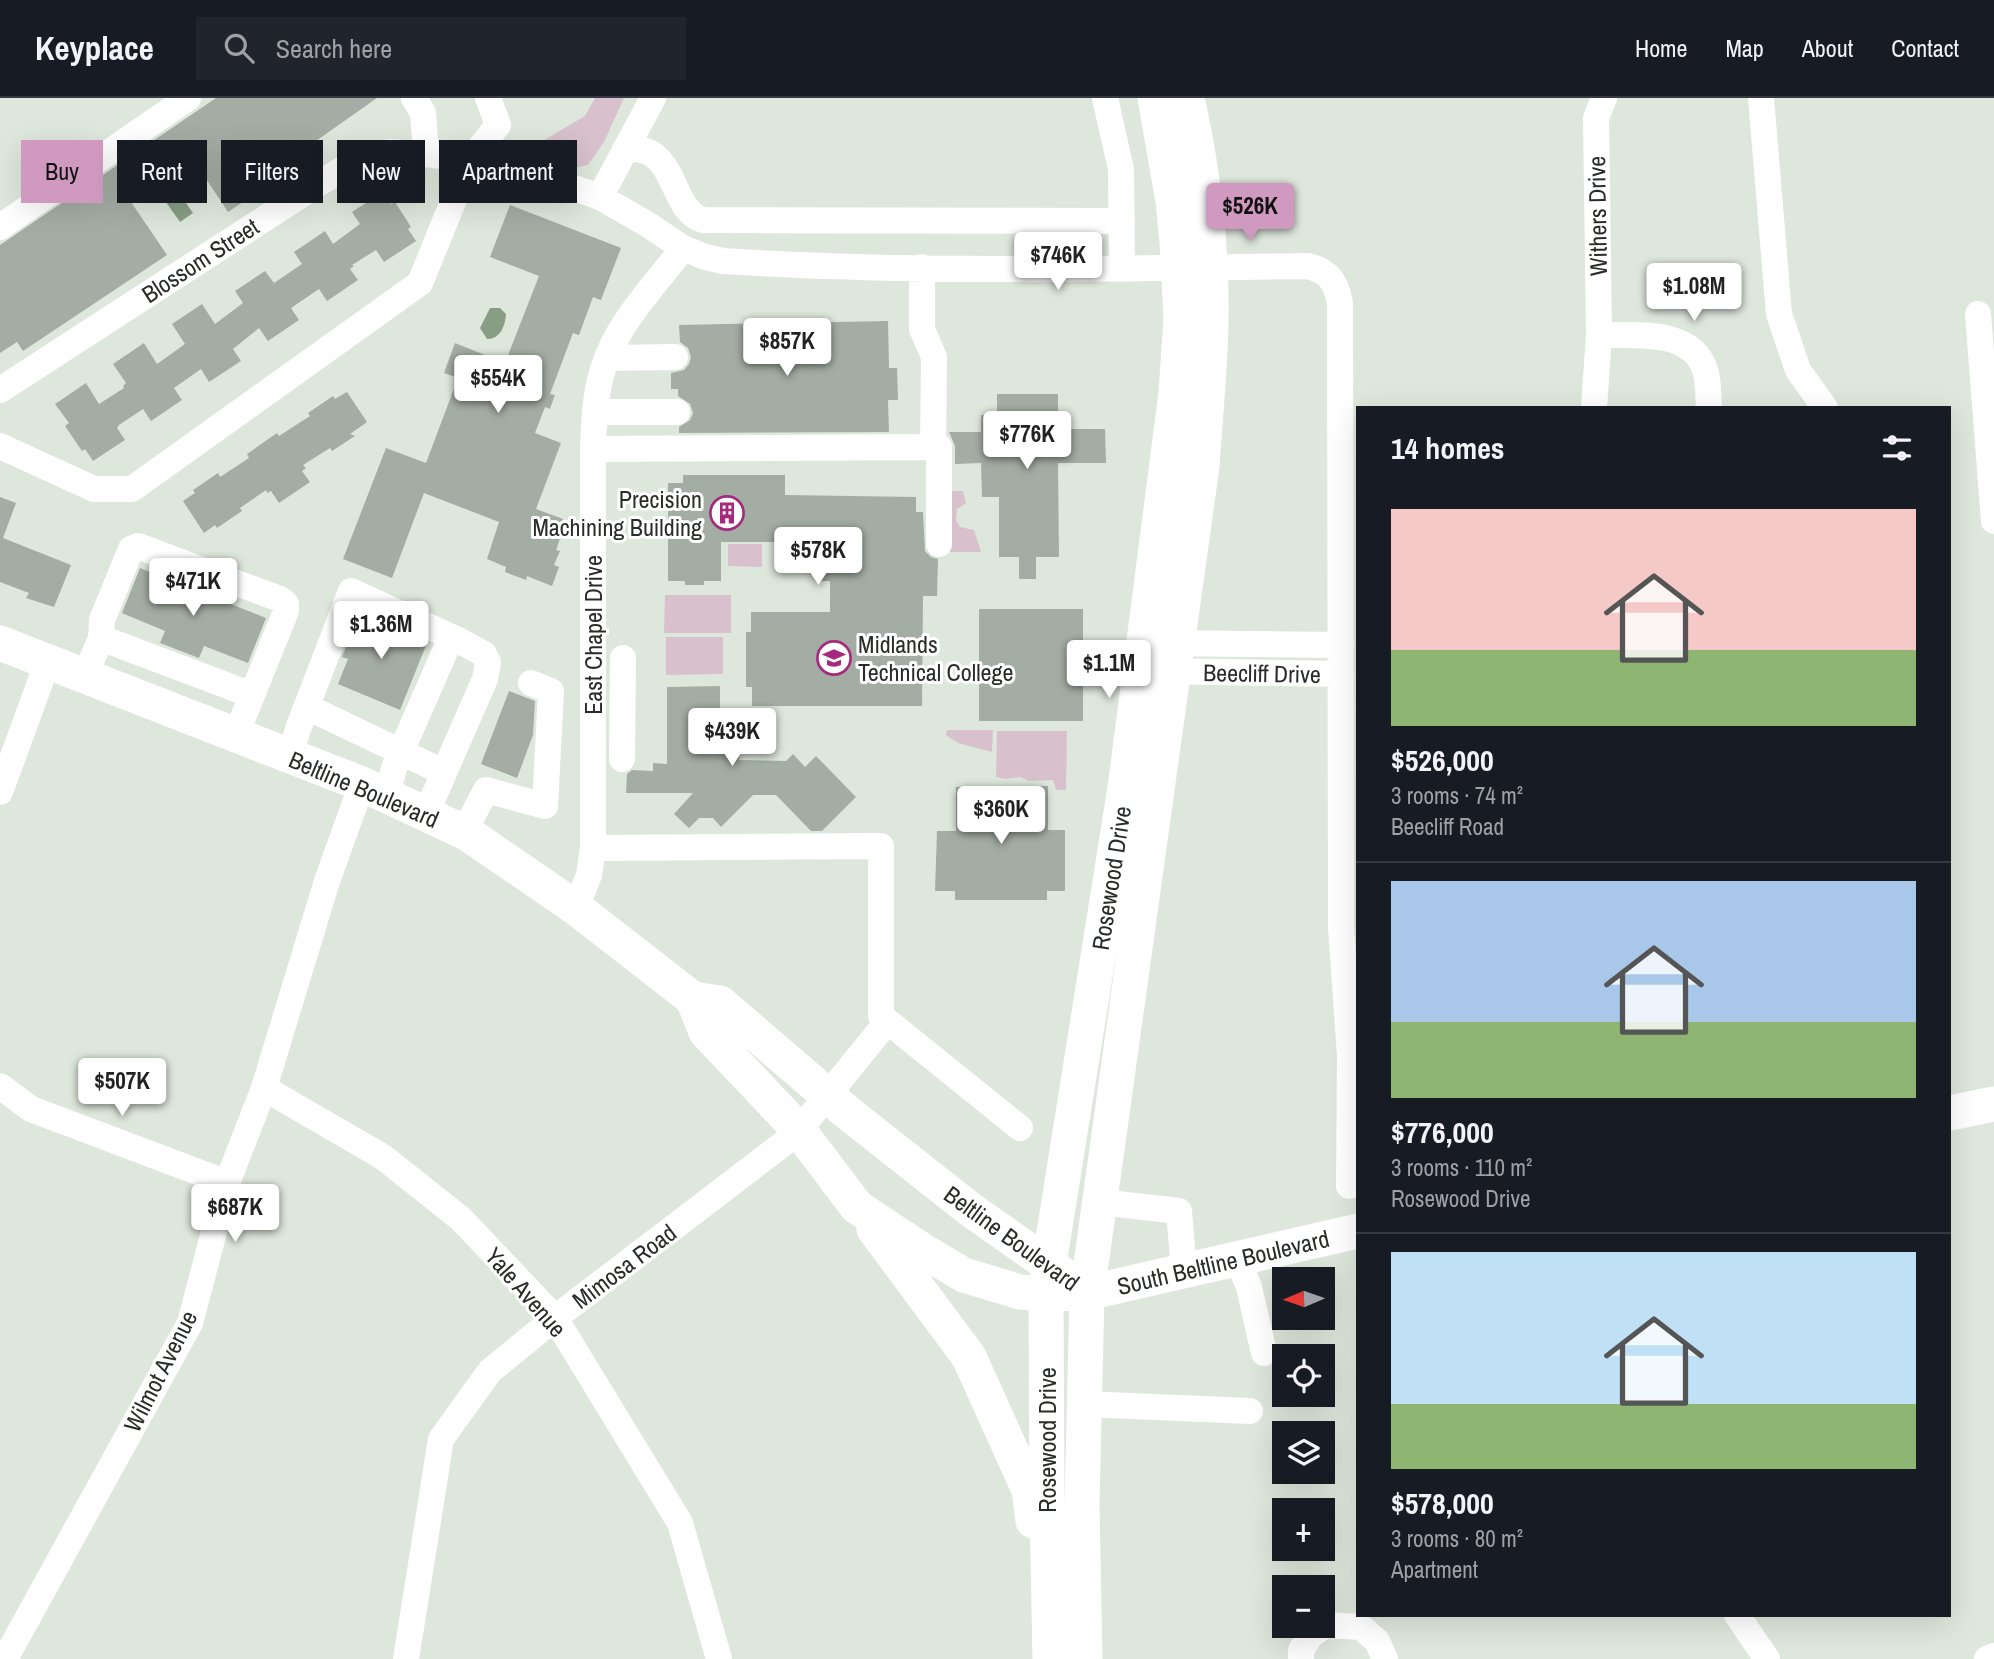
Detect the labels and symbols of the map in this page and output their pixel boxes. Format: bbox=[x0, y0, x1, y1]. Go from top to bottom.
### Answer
street label: Withers Drive bbox=[1580, 156, 1614, 276]
pin: $526K bbox=[1201, 184, 1299, 243]
street label: Blossom Street bbox=[135, 210, 265, 310]
pin: $746K bbox=[1009, 232, 1107, 292]
pin: $1.08M bbox=[1637, 264, 1751, 323]
pin: $857K bbox=[738, 318, 836, 378]
pin: $554K bbox=[449, 356, 547, 415]
pin: $776K bbox=[978, 412, 1076, 471]
place label: Precision Machining Building bbox=[532, 483, 702, 543]
building icon: Precision Machining Building bbox=[708, 494, 746, 532]
pin: $578K bbox=[769, 528, 867, 587]
street label: East Chapel Drive bbox=[577, 555, 609, 715]
pin: $471K bbox=[144, 559, 242, 618]
pin: $1.36M bbox=[324, 602, 438, 661]
place label: Midlands Technical College bbox=[858, 628, 1013, 688]
school or university icon: Midlands Technical College bbox=[815, 639, 853, 677]
pin: $1.1M bbox=[1060, 640, 1158, 700]
street label: Beecliff Drive bbox=[1203, 656, 1321, 690]
pin: $439K bbox=[683, 708, 781, 768]
street label: Beltline Boulevard bbox=[284, 743, 444, 835]
pin: $360K bbox=[952, 786, 1050, 846]
street label: Rosewood Drive bbox=[1084, 804, 1138, 952]
pin: $507K bbox=[73, 1058, 171, 1118]
street label: Beltline Boulevard bbox=[938, 1178, 1086, 1298]
pin: $687K bbox=[186, 1184, 284, 1244]
street label: Mimosa Road bbox=[565, 1216, 683, 1316]
street label: South Beltline Boulevard bbox=[1114, 1222, 1332, 1302]
street label: Yale Avenue bbox=[478, 1240, 574, 1344]
north arrow bbox=[1272, 1267, 1335, 1330]
street label: Wilmot Avenue bbox=[116, 1305, 204, 1437]
street label: Rosewood Drive bbox=[1031, 1367, 1063, 1513]

